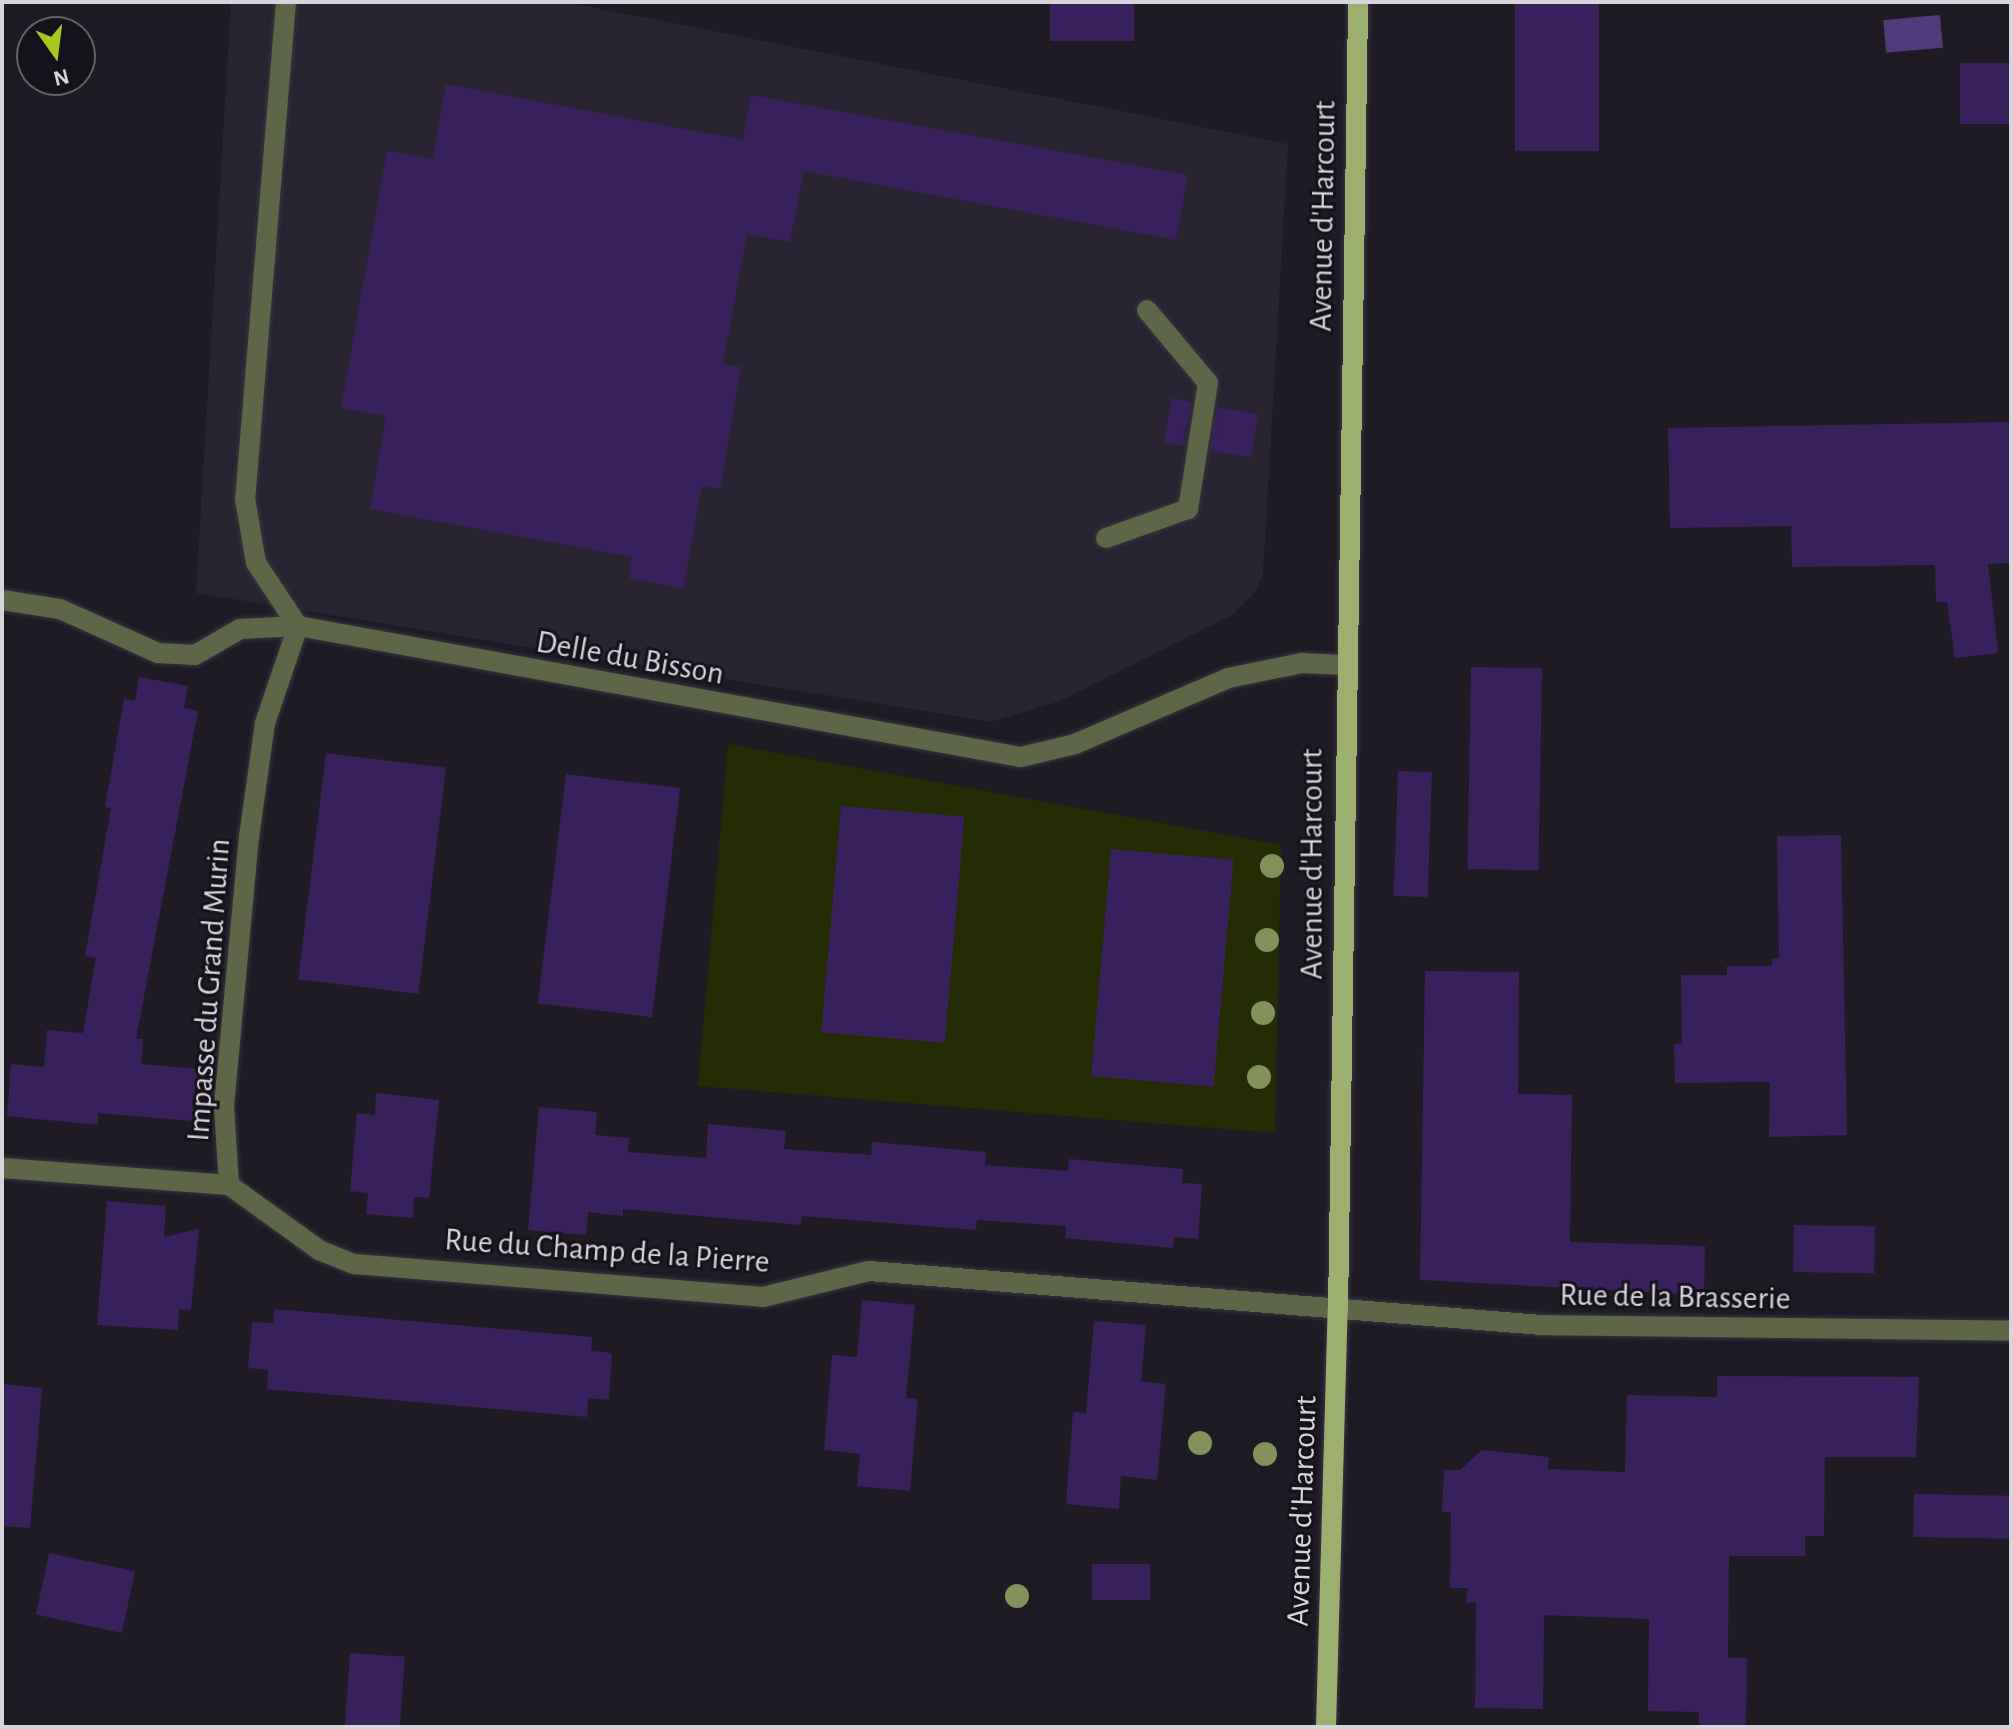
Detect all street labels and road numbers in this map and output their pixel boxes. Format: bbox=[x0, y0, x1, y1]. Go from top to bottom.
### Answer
street label: Avenue d'Harcourt bbox=[1302, 100, 1344, 332]
street label: Delle du Bisson bbox=[533, 623, 727, 693]
street label: Avenue d'Harcourt bbox=[1293, 748, 1331, 980]
street label: Impasse du Grand Murin bbox=[179, 837, 239, 1143]
street label: Rue du Champ de la Pierre bbox=[443, 1220, 771, 1282]
street label: Rue de la Brasserie bbox=[1559, 1276, 1791, 1318]
street label: Avenue d'Harcourt bbox=[1279, 1395, 1325, 1627]

